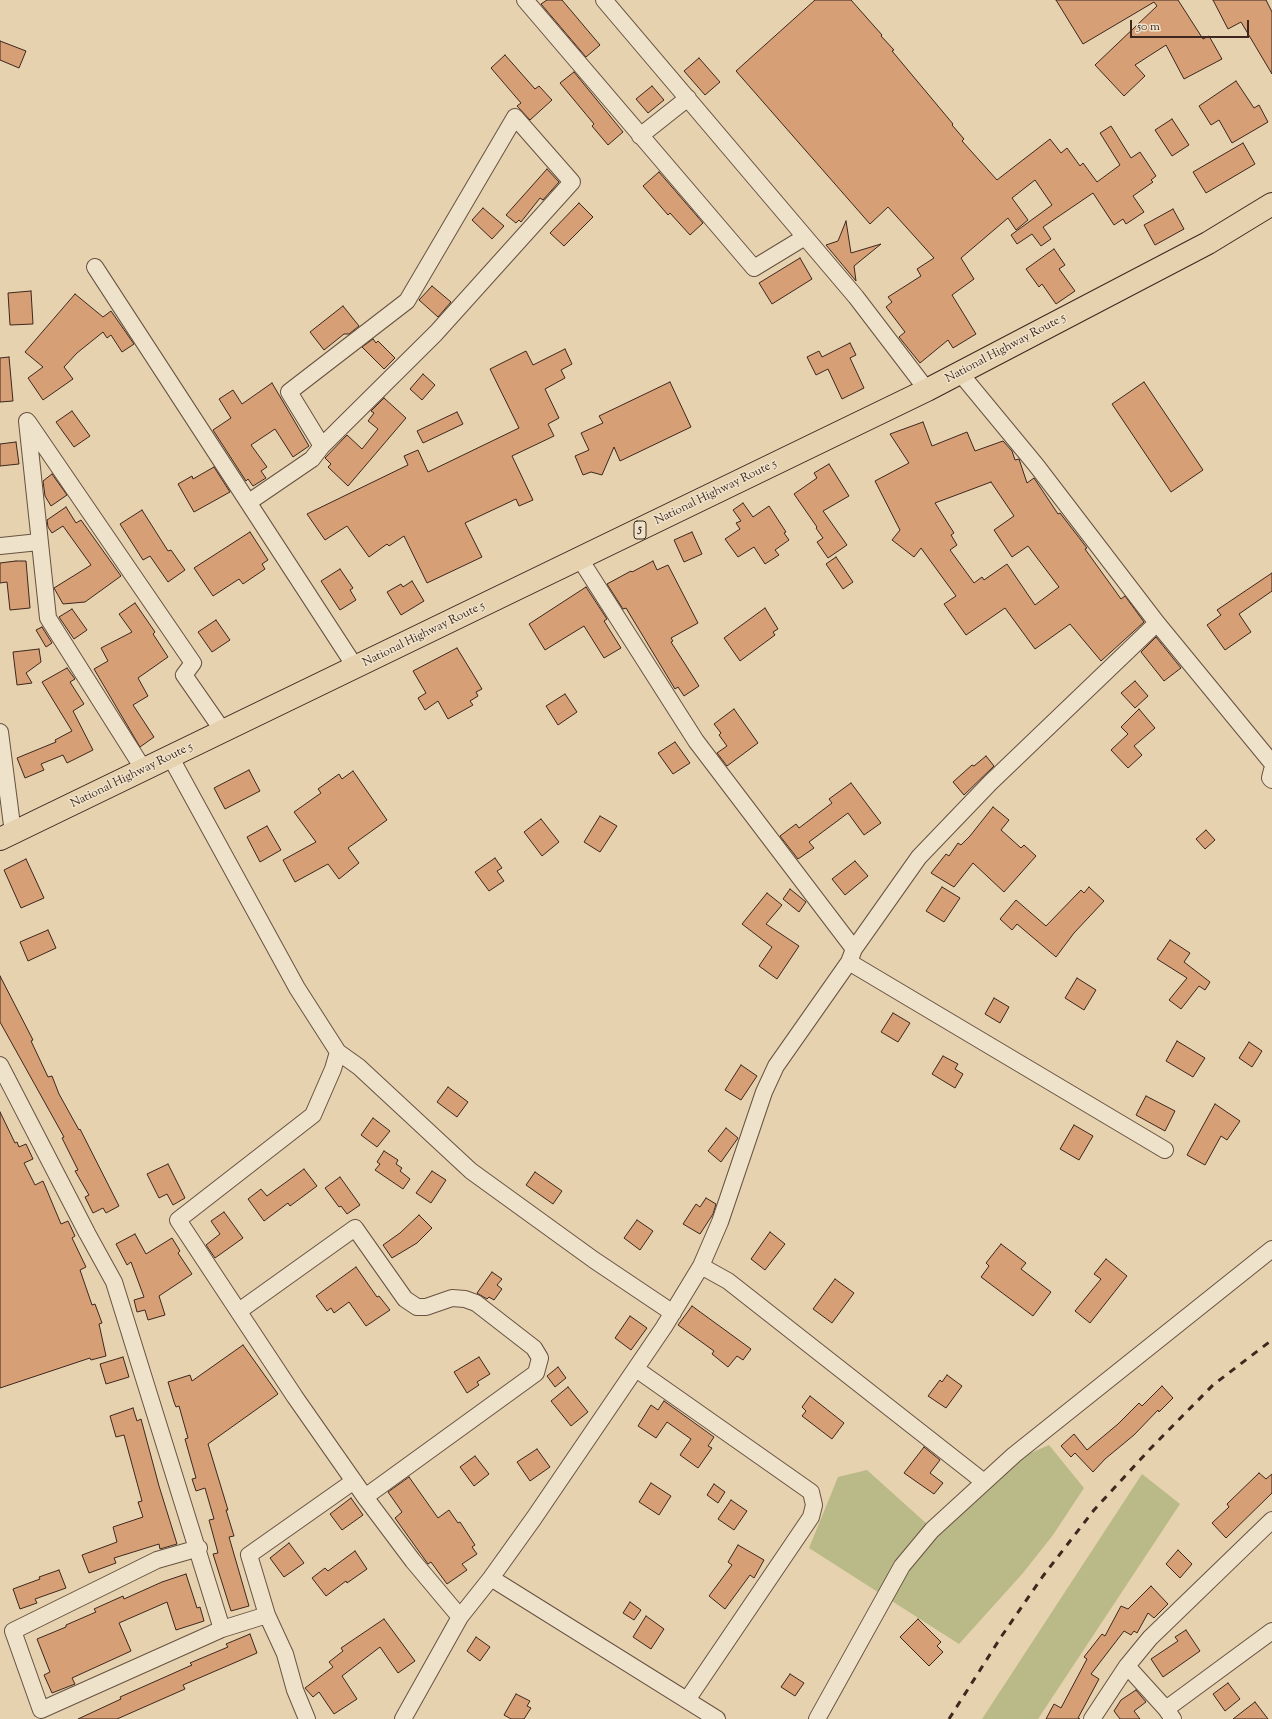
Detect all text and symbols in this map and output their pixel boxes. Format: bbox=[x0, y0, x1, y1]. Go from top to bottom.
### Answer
scale bar bbox=[1132, 12, 1251, 38]
text: 50 m bbox=[1137, 18, 1160, 36]
street label: National Highway Route 5 bbox=[943, 311, 1069, 387]
street label: National Highway Route 5 bbox=[653, 457, 779, 529]
road number: 5 bbox=[634, 521, 646, 539]
street label: National Highway Route 5 bbox=[361, 599, 487, 671]
street label: National Highway Route 5 bbox=[69, 740, 195, 812]

